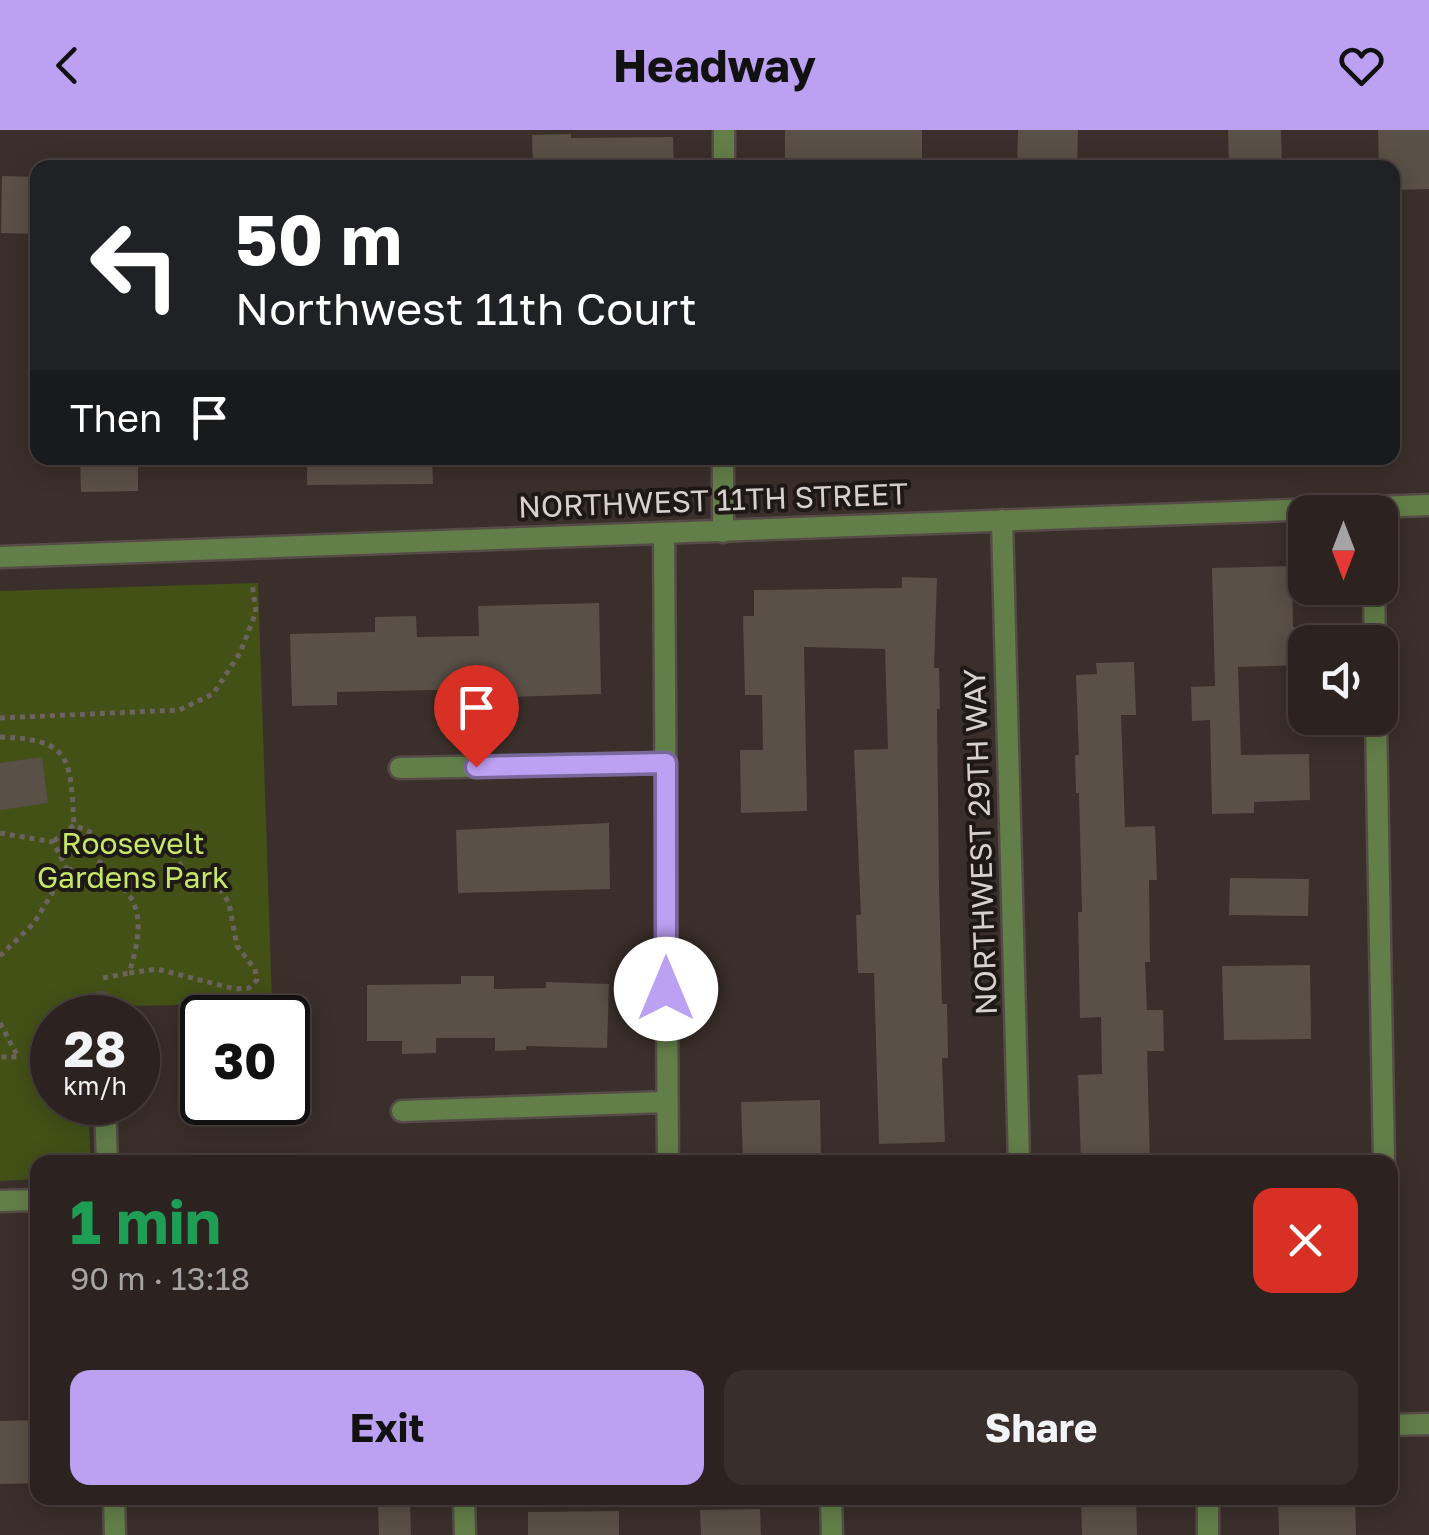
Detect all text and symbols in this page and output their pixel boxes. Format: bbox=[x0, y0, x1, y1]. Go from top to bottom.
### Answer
icon: back bbox=[40, 38, 95, 93]
text: Headway bbox=[613, 38, 816, 92]
icon: heart bbox=[1334, 38, 1389, 93]
text: 50 m bbox=[235, 196, 402, 280]
icon: left bbox=[70, 200, 200, 330]
text: Northwest 11th Court bbox=[235, 281, 697, 335]
icon: arrive bbox=[182, 390, 237, 445]
text: Then bbox=[70, 395, 162, 440]
street label: NORTHWEST 11TH STREET bbox=[517, 475, 908, 525]
north arrow bbox=[1288, 495, 1398, 605]
map controls bbox=[1288, 495, 1398, 735]
button: sound bbox=[1288, 625, 1398, 735]
pin bbox=[434, 665, 519, 768]
street label: NORTHWEST 29TH WAY bbox=[956, 668, 1004, 1016]
icon: arrive bbox=[449, 680, 504, 735]
park label: Roosevelt Gardens Park bbox=[37, 825, 229, 895]
position arrow bbox=[614, 937, 718, 1041]
speed limit sign: 30 bbox=[180, 995, 310, 1125]
text: 28 bbox=[64, 1018, 126, 1078]
text: km/h bbox=[63, 1070, 127, 1101]
text: 1 min bbox=[70, 1185, 221, 1257]
button: close bbox=[1253, 1188, 1358, 1293]
text: 90 m · 13:18 bbox=[70, 1259, 250, 1297]
button: Exit bbox=[70, 1370, 704, 1485]
button: Share bbox=[724, 1370, 1358, 1485]

